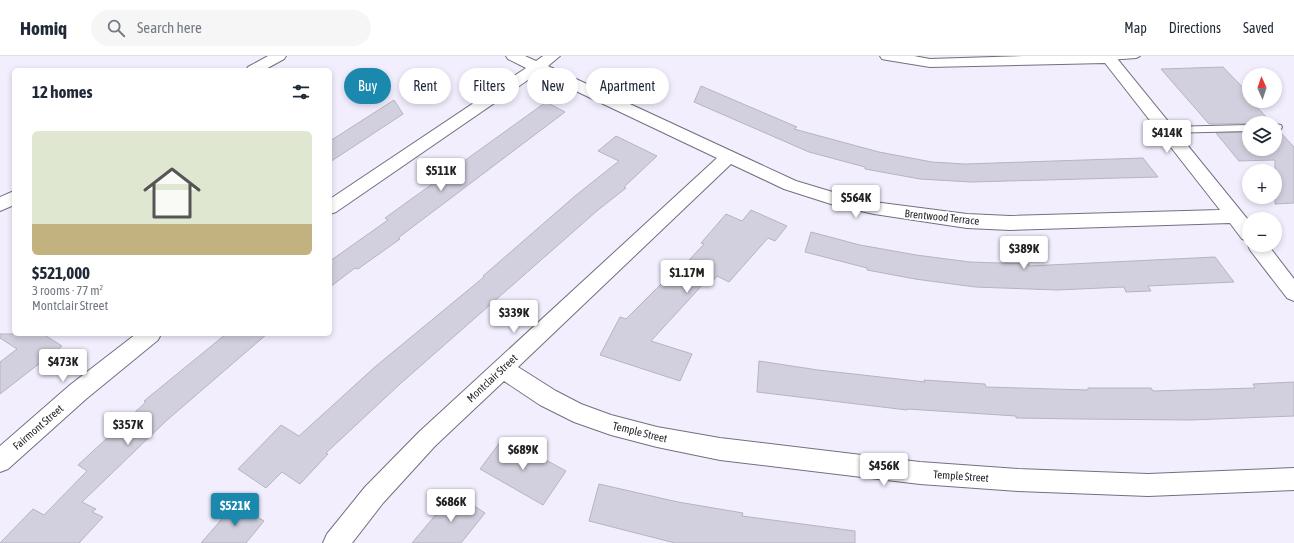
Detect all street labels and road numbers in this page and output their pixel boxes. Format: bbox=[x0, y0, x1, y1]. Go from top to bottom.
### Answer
street label: Brentwood Terrace bbox=[904, 207, 980, 227]
street label: Montclair Street bbox=[464, 352, 520, 404]
street label: Fairmont Street bbox=[11, 402, 65, 452]
street label: Temple Street bbox=[612, 419, 668, 445]
street label: Temple Street bbox=[933, 468, 989, 484]

